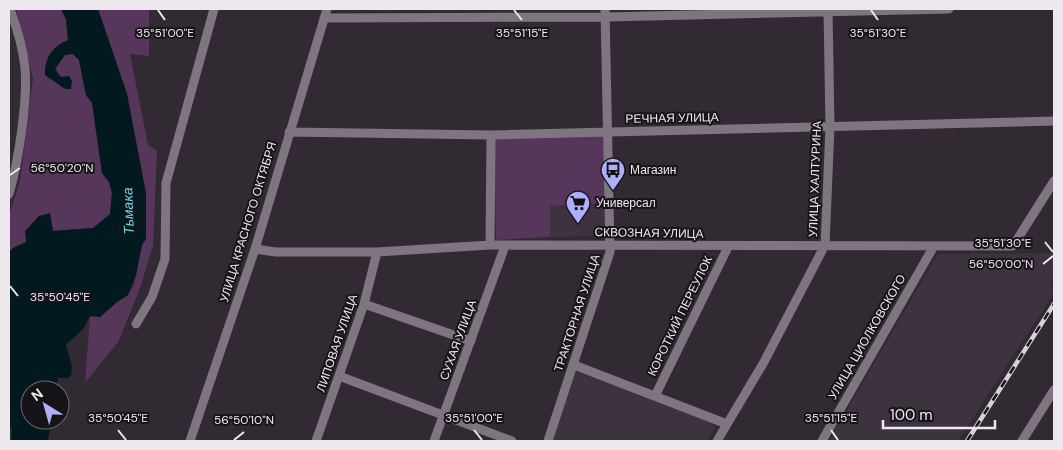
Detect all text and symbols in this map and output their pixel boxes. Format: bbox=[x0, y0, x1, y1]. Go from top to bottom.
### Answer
text: 35°51'00"E bbox=[136, 25, 194, 41]
text: 35°51'15"E bbox=[496, 25, 549, 41]
text: 35°51'30"E bbox=[849, 25, 907, 41]
street label: РЕЧНАЯ УЛИЦА bbox=[625, 109, 719, 127]
street label: УЛИЦА ХАЛТУРИНА bbox=[805, 121, 825, 237]
street label: УЛИЦА КРАСНОГО ОКТЯБРЯ bbox=[216, 140, 280, 304]
bus stop icon: Магазин bbox=[600, 157, 626, 191]
text: 56°50'20"N bbox=[30, 160, 94, 176]
place label: Магазин bbox=[630, 162, 676, 178]
water label: Тьмака bbox=[118, 187, 138, 235]
supermarket icon: Универсал bbox=[565, 190, 591, 224]
place label: Универсал bbox=[596, 195, 656, 211]
street label: СКВОЗНАЯ УЛИЦА bbox=[594, 224, 704, 242]
text: 35°51'30"E bbox=[974, 235, 1032, 251]
street label: ТРАКТОРНАЯ УЛИЦА bbox=[550, 252, 604, 374]
street label: КОРОТКИЙ ПЕРЕУЛОК bbox=[644, 253, 716, 379]
text: 56°50'00"N bbox=[969, 256, 1033, 272]
street label: УЛИЦА ЦИОЛКОВСКОГО bbox=[825, 271, 909, 403]
text: 35°50'45"E bbox=[30, 289, 90, 305]
street label: ЛИПОВАЯ УЛИЦА bbox=[313, 292, 361, 394]
street label: СУХАЯ УЛИЦА bbox=[436, 298, 480, 382]
north arrow bbox=[20, 380, 70, 430]
text: N bbox=[28, 384, 47, 405]
scale bar bbox=[883, 398, 996, 430]
text: 100 m bbox=[890, 405, 933, 425]
text: 35°50'45"E bbox=[88, 410, 148, 426]
text: 35°51'00"E bbox=[445, 410, 503, 426]
text: 35°51'15"E bbox=[805, 410, 858, 426]
text: 56°50'10"N bbox=[214, 412, 274, 428]

